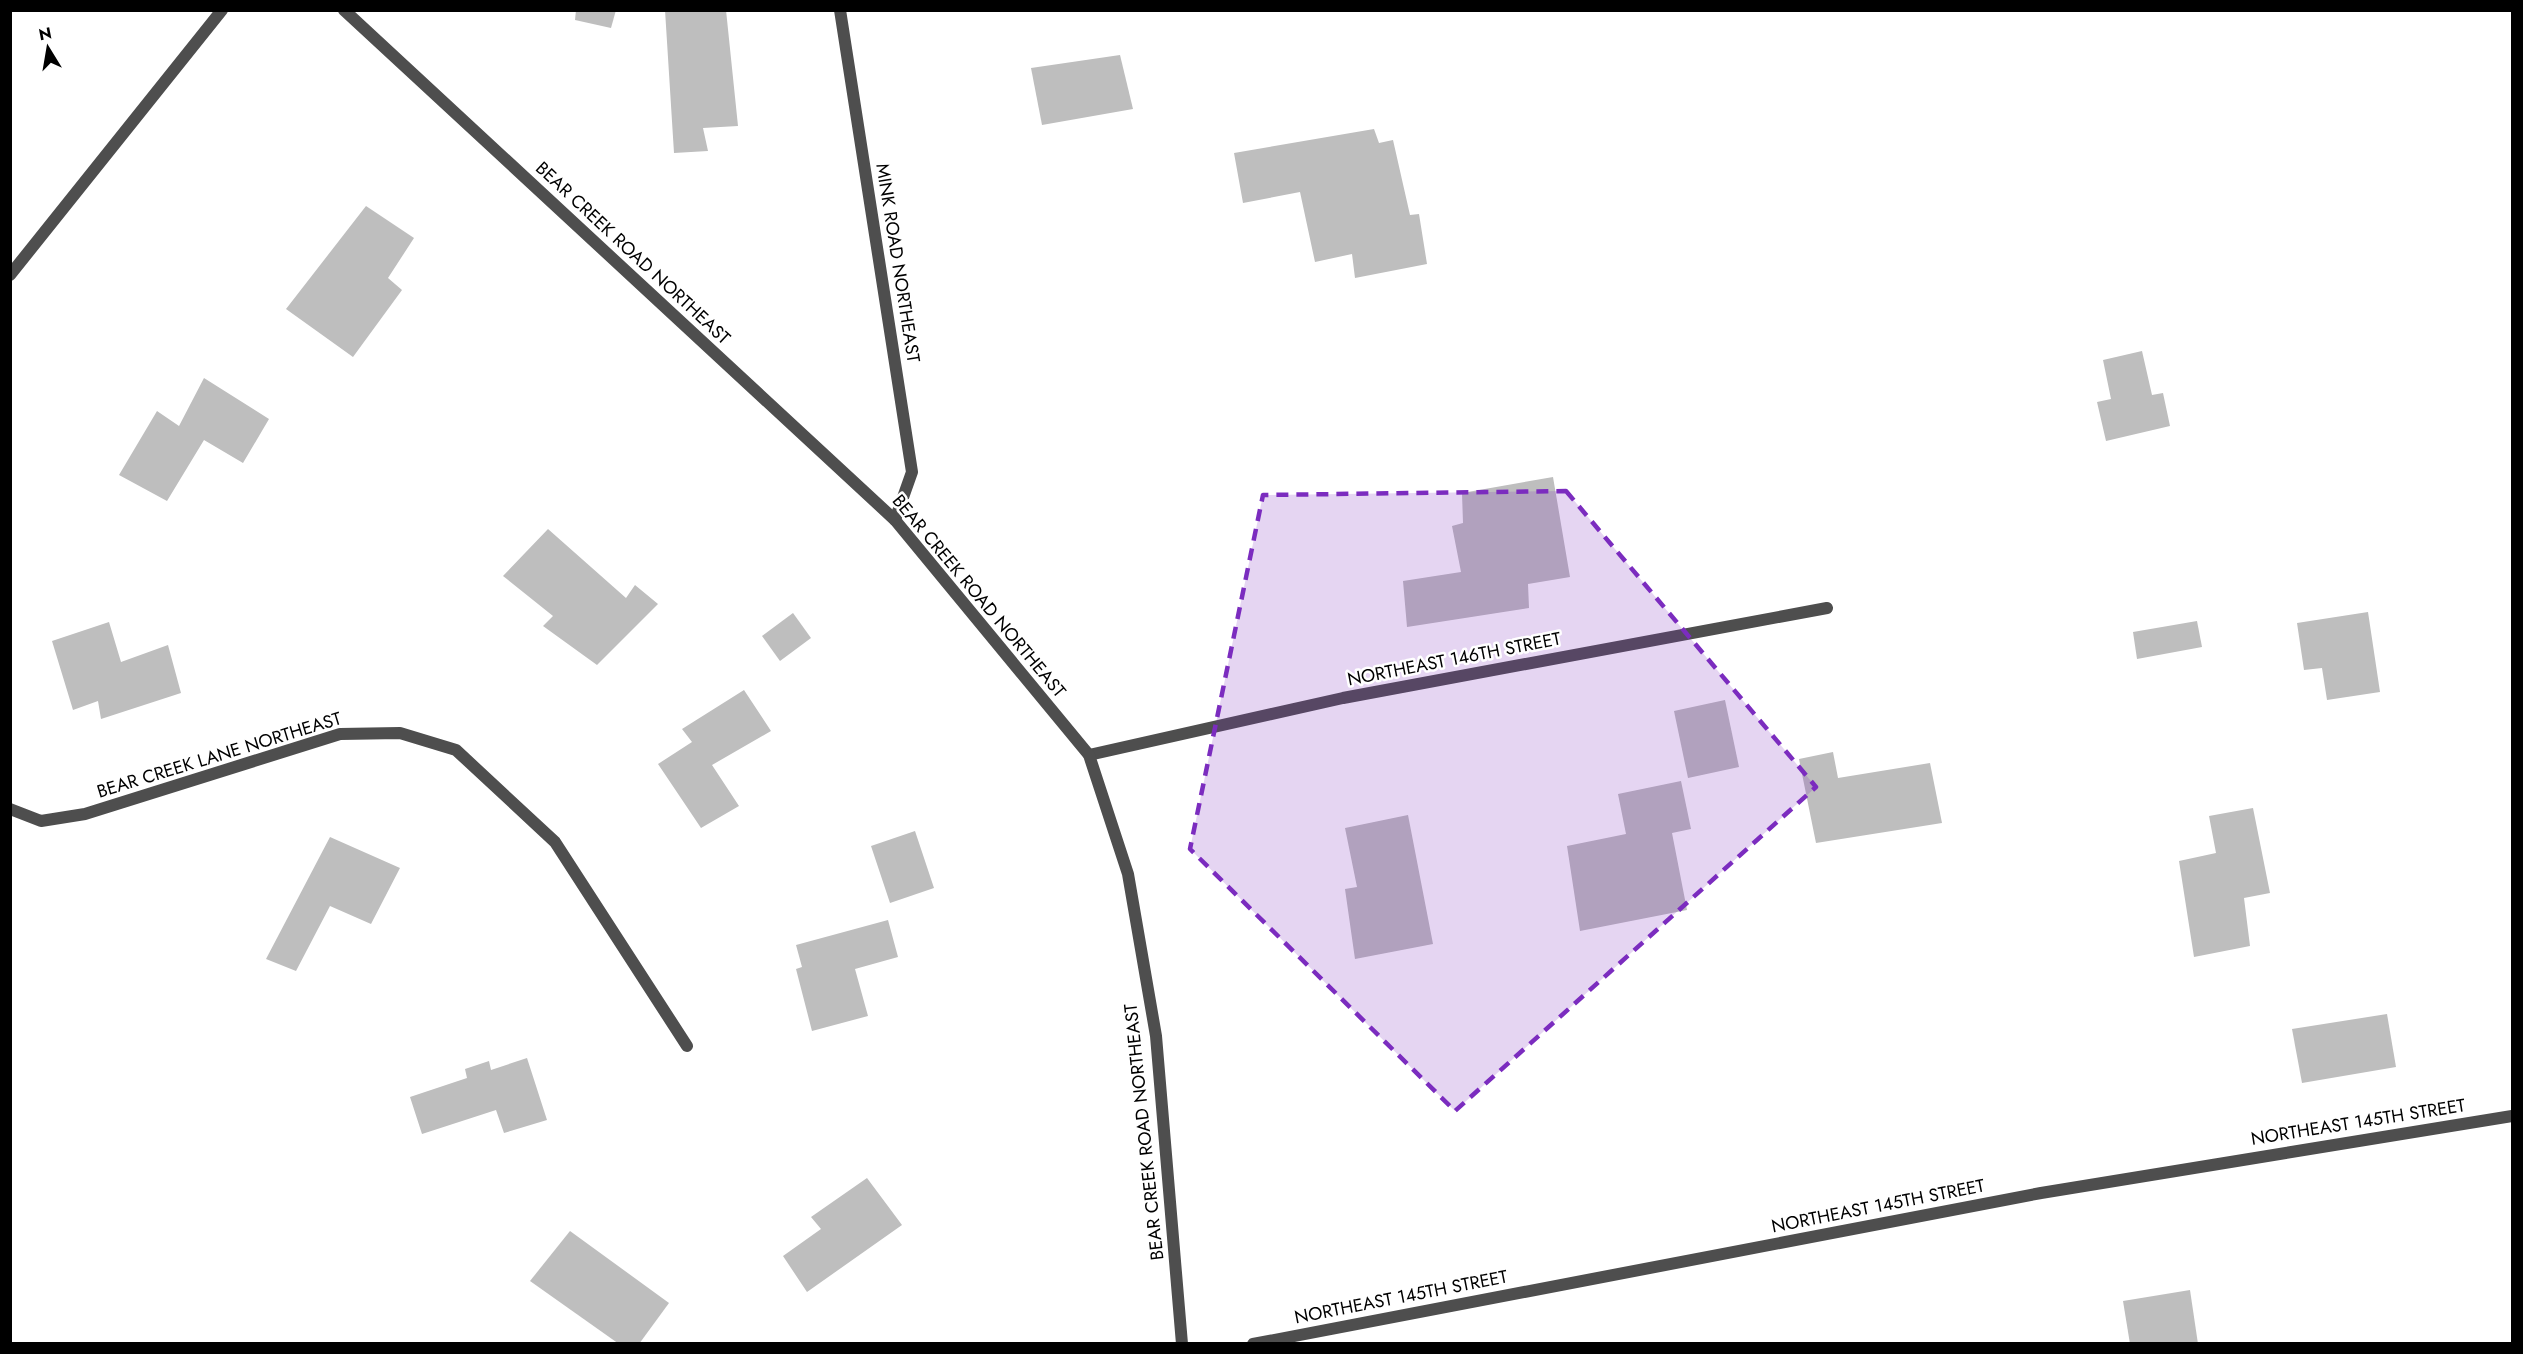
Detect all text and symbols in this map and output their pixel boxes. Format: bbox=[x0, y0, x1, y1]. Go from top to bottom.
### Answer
north arrow bbox=[18, 18, 78, 78]
text: N bbox=[37, 21, 54, 46]
street label: BEAR CREEK ROAD NORTHEAST bbox=[530, 156, 737, 351]
street label: MINK ROAD NORTHEAST bbox=[869, 162, 927, 365]
street label: BEAR CREEK ROAD NORTHEAST bbox=[886, 489, 1072, 704]
street label: NORTHEAST 146TH STREET bbox=[1345, 625, 1564, 692]
street label: BEAR CREEK LANE NORTHEAST bbox=[94, 705, 345, 805]
street label: BEAR CREEK ROAD NORTHEAST bbox=[1118, 1002, 1170, 1262]
street label: NORTHEAST 145TH STREET bbox=[2249, 1092, 2468, 1152]
street label: NORTHEAST 145TH STREET bbox=[1769, 1172, 1987, 1239]
street label: NORTHEAST 145TH STREET bbox=[1292, 1263, 1510, 1330]

